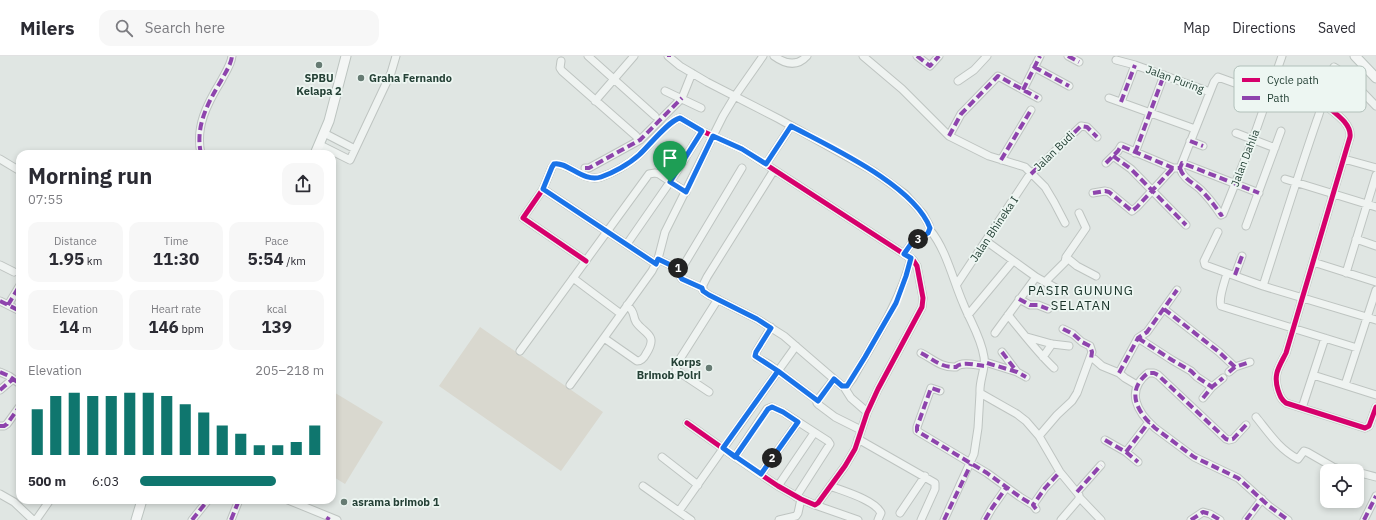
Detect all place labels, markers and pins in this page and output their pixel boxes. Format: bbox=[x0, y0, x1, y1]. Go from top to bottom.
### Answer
marker: SPBU Kelapa 2 bbox=[314, 60, 324, 70]
place label: SPBU Kelapa 2 bbox=[296, 71, 342, 98]
place label: Graha Fernando bbox=[369, 71, 452, 85]
marker: Graha Fernando bbox=[356, 73, 366, 83]
pin bbox=[653, 141, 687, 182]
pin: 3 bbox=[908, 229, 928, 249]
pin: 1 bbox=[668, 258, 688, 278]
place label: Korps Brimob Polri bbox=[637, 355, 701, 382]
marker: Korps Brimob Polri bbox=[704, 363, 714, 373]
pin: 2 bbox=[762, 448, 782, 468]
place label: asrama brimob 1 bbox=[352, 495, 440, 509]
marker: asrama brimob 1 bbox=[339, 497, 349, 507]

